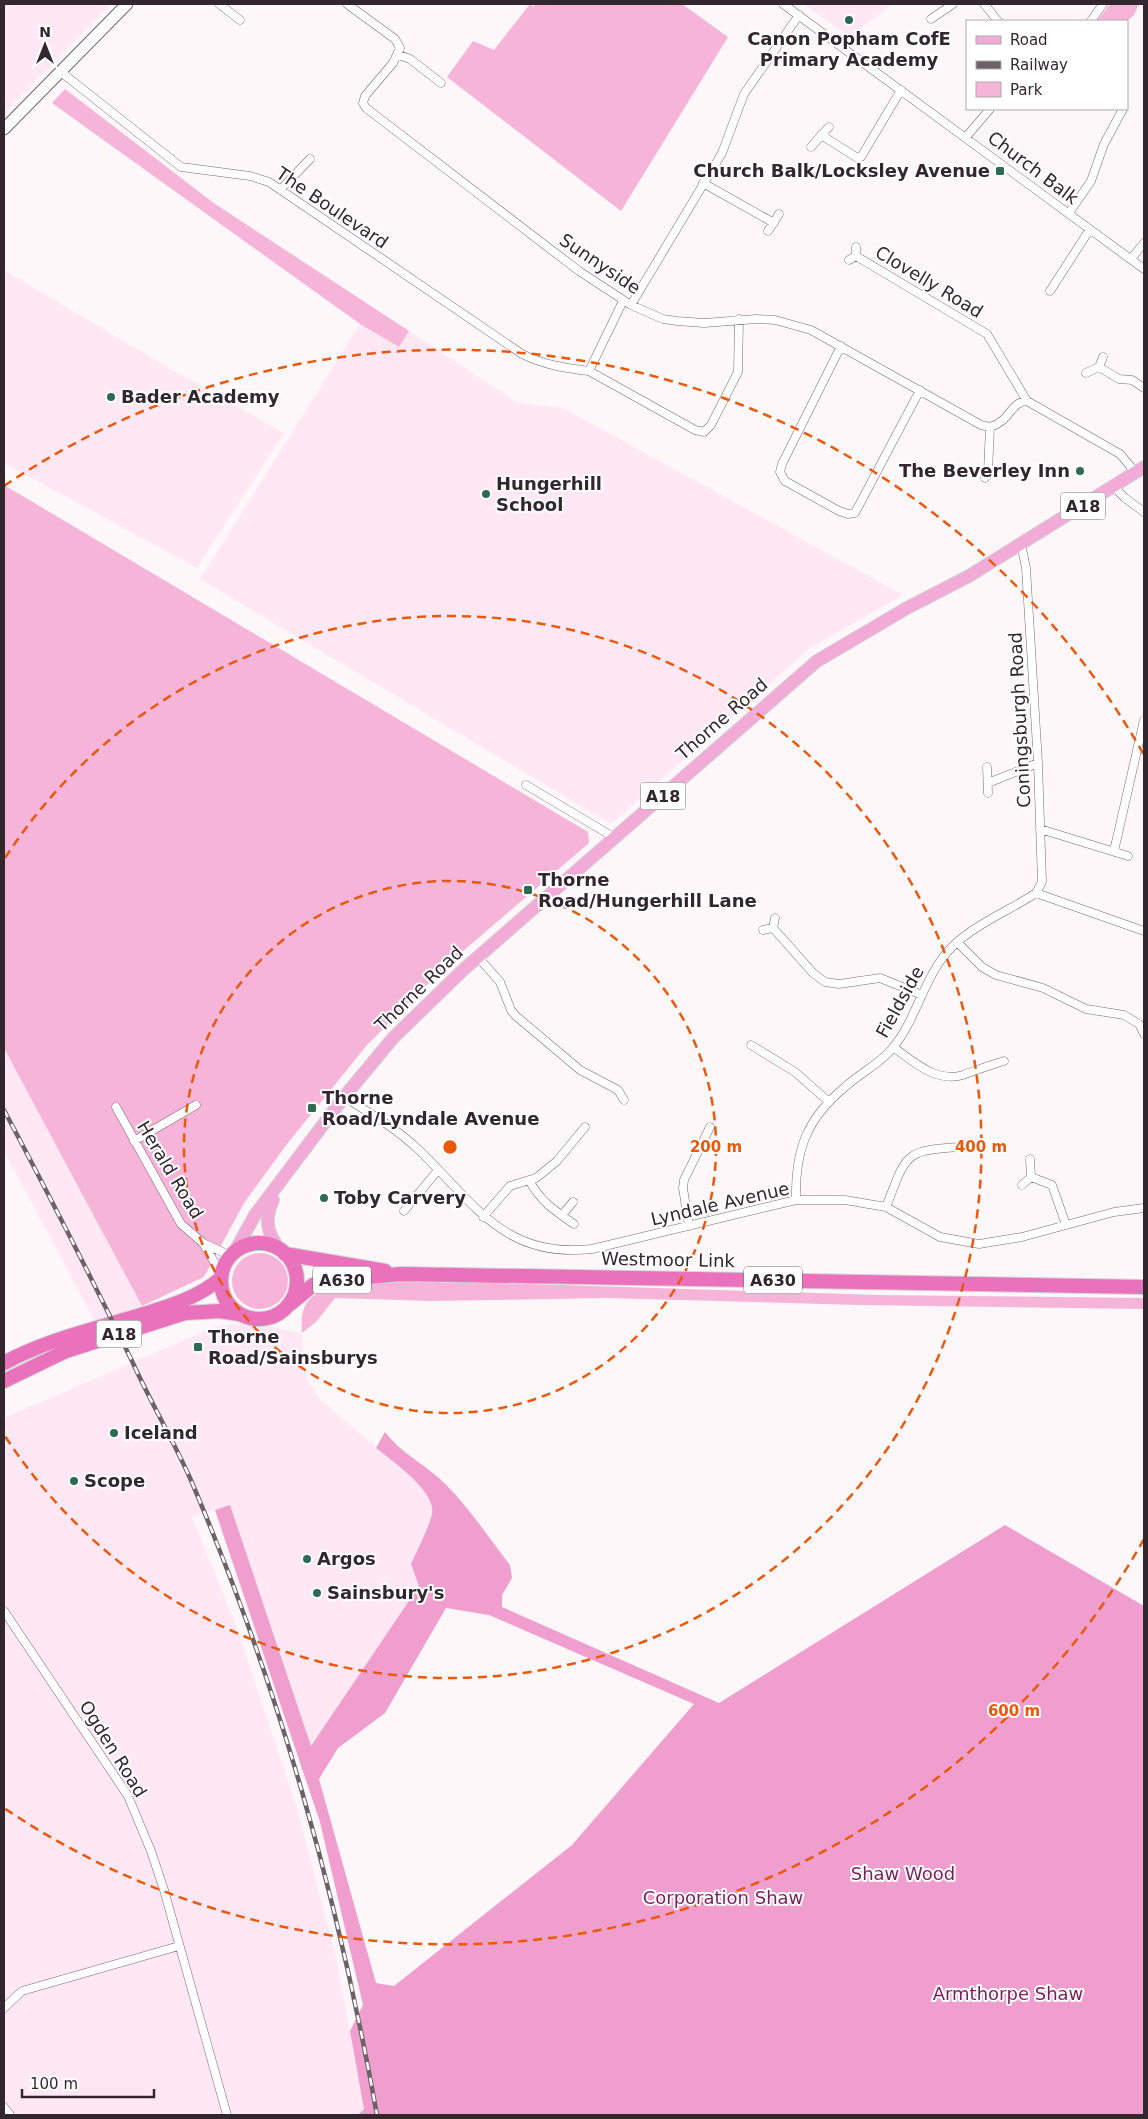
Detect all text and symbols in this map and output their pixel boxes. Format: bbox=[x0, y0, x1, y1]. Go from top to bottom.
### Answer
marker: Canon Popham CofE Primary Academy bbox=[843, 14, 855, 26]
north arrow bbox=[20, 20, 70, 70]
legend bbox=[966, 20, 1128, 110]
text: N bbox=[39, 24, 51, 40]
place label: Canon Popham CofE Primary Academy bbox=[747, 28, 951, 70]
text: Road bbox=[1010, 31, 1048, 49]
text: Railway bbox=[1010, 56, 1068, 74]
text: Park bbox=[1010, 81, 1043, 99]
street label: Church Balk bbox=[984, 127, 1083, 209]
place label: Church Balk/Locksley Avenue bbox=[693, 160, 990, 181]
street label: The Boulevard bbox=[272, 162, 392, 253]
marker: Church Balk/Locksley Avenue bbox=[994, 165, 1006, 177]
street label: Sunnyside bbox=[556, 229, 645, 298]
street label: Clovelly Road bbox=[872, 241, 987, 322]
place label: Bader Academy bbox=[121, 386, 280, 407]
marker: Bader Academy bbox=[105, 391, 117, 403]
place label: The Beverley Inn bbox=[899, 460, 1070, 481]
marker: The Beverley Inn bbox=[1074, 465, 1086, 477]
place label: Hungerhill School bbox=[496, 473, 602, 515]
marker: Hungerhill School bbox=[480, 488, 492, 500]
road number: A18 bbox=[1060, 492, 1106, 520]
street label: Coningsburgh Road bbox=[1004, 632, 1035, 808]
street label: Thorne Road bbox=[671, 673, 772, 765]
road number: A18 bbox=[640, 782, 686, 809]
place label: Thorne Road/Hungerhill Lane bbox=[538, 869, 757, 911]
marker: Thorne Road/Hungerhill Lane bbox=[522, 884, 534, 896]
street label: Thorne Road bbox=[370, 942, 467, 1036]
street label: Fieldside bbox=[871, 962, 928, 1041]
place label: Thorne Road/Lyndale Avenue bbox=[322, 1087, 539, 1129]
marker: Thorne Road/Lyndale Avenue bbox=[306, 1102, 318, 1114]
street label: Herald Road bbox=[133, 1117, 208, 1222]
centre of rings bbox=[441, 1138, 459, 1156]
text: 200 m bbox=[690, 1138, 742, 1156]
text: 400 m bbox=[955, 1138, 1007, 1156]
street label: Lyndale Avenue bbox=[649, 1177, 791, 1230]
place label: Toby Carvery bbox=[334, 1187, 466, 1208]
marker: Toby Carvery bbox=[318, 1192, 330, 1204]
street label: Westmoor Link bbox=[601, 1248, 736, 1271]
road number: A630 bbox=[313, 1266, 371, 1294]
road number: A630 bbox=[744, 1266, 802, 1294]
road number: A18 bbox=[96, 1320, 142, 1348]
place label: Thorne Road/Sainsburys bbox=[208, 1326, 378, 1368]
marker: Thorne Road/Sainsburys bbox=[192, 1341, 204, 1353]
place label: Iceland bbox=[124, 1422, 198, 1443]
marker: Iceland bbox=[108, 1427, 120, 1439]
place label: Scope bbox=[84, 1470, 145, 1491]
marker: Scope bbox=[68, 1475, 80, 1487]
place label: Argos bbox=[317, 1548, 376, 1569]
marker: Argos bbox=[301, 1553, 313, 1565]
place label: Sainsbury's bbox=[327, 1582, 444, 1603]
marker: Sainsbury's bbox=[311, 1587, 323, 1599]
street label: Ogden Road bbox=[75, 1696, 152, 1801]
text: 600 m bbox=[988, 1702, 1040, 1720]
park label: Shaw Wood bbox=[851, 1863, 955, 1884]
park label: Corporation Shaw bbox=[643, 1887, 803, 1908]
park label: Armthorpe Shaw bbox=[933, 1983, 1083, 2004]
scale bar bbox=[22, 2066, 155, 2098]
text: 100 m bbox=[30, 2075, 78, 2093]

